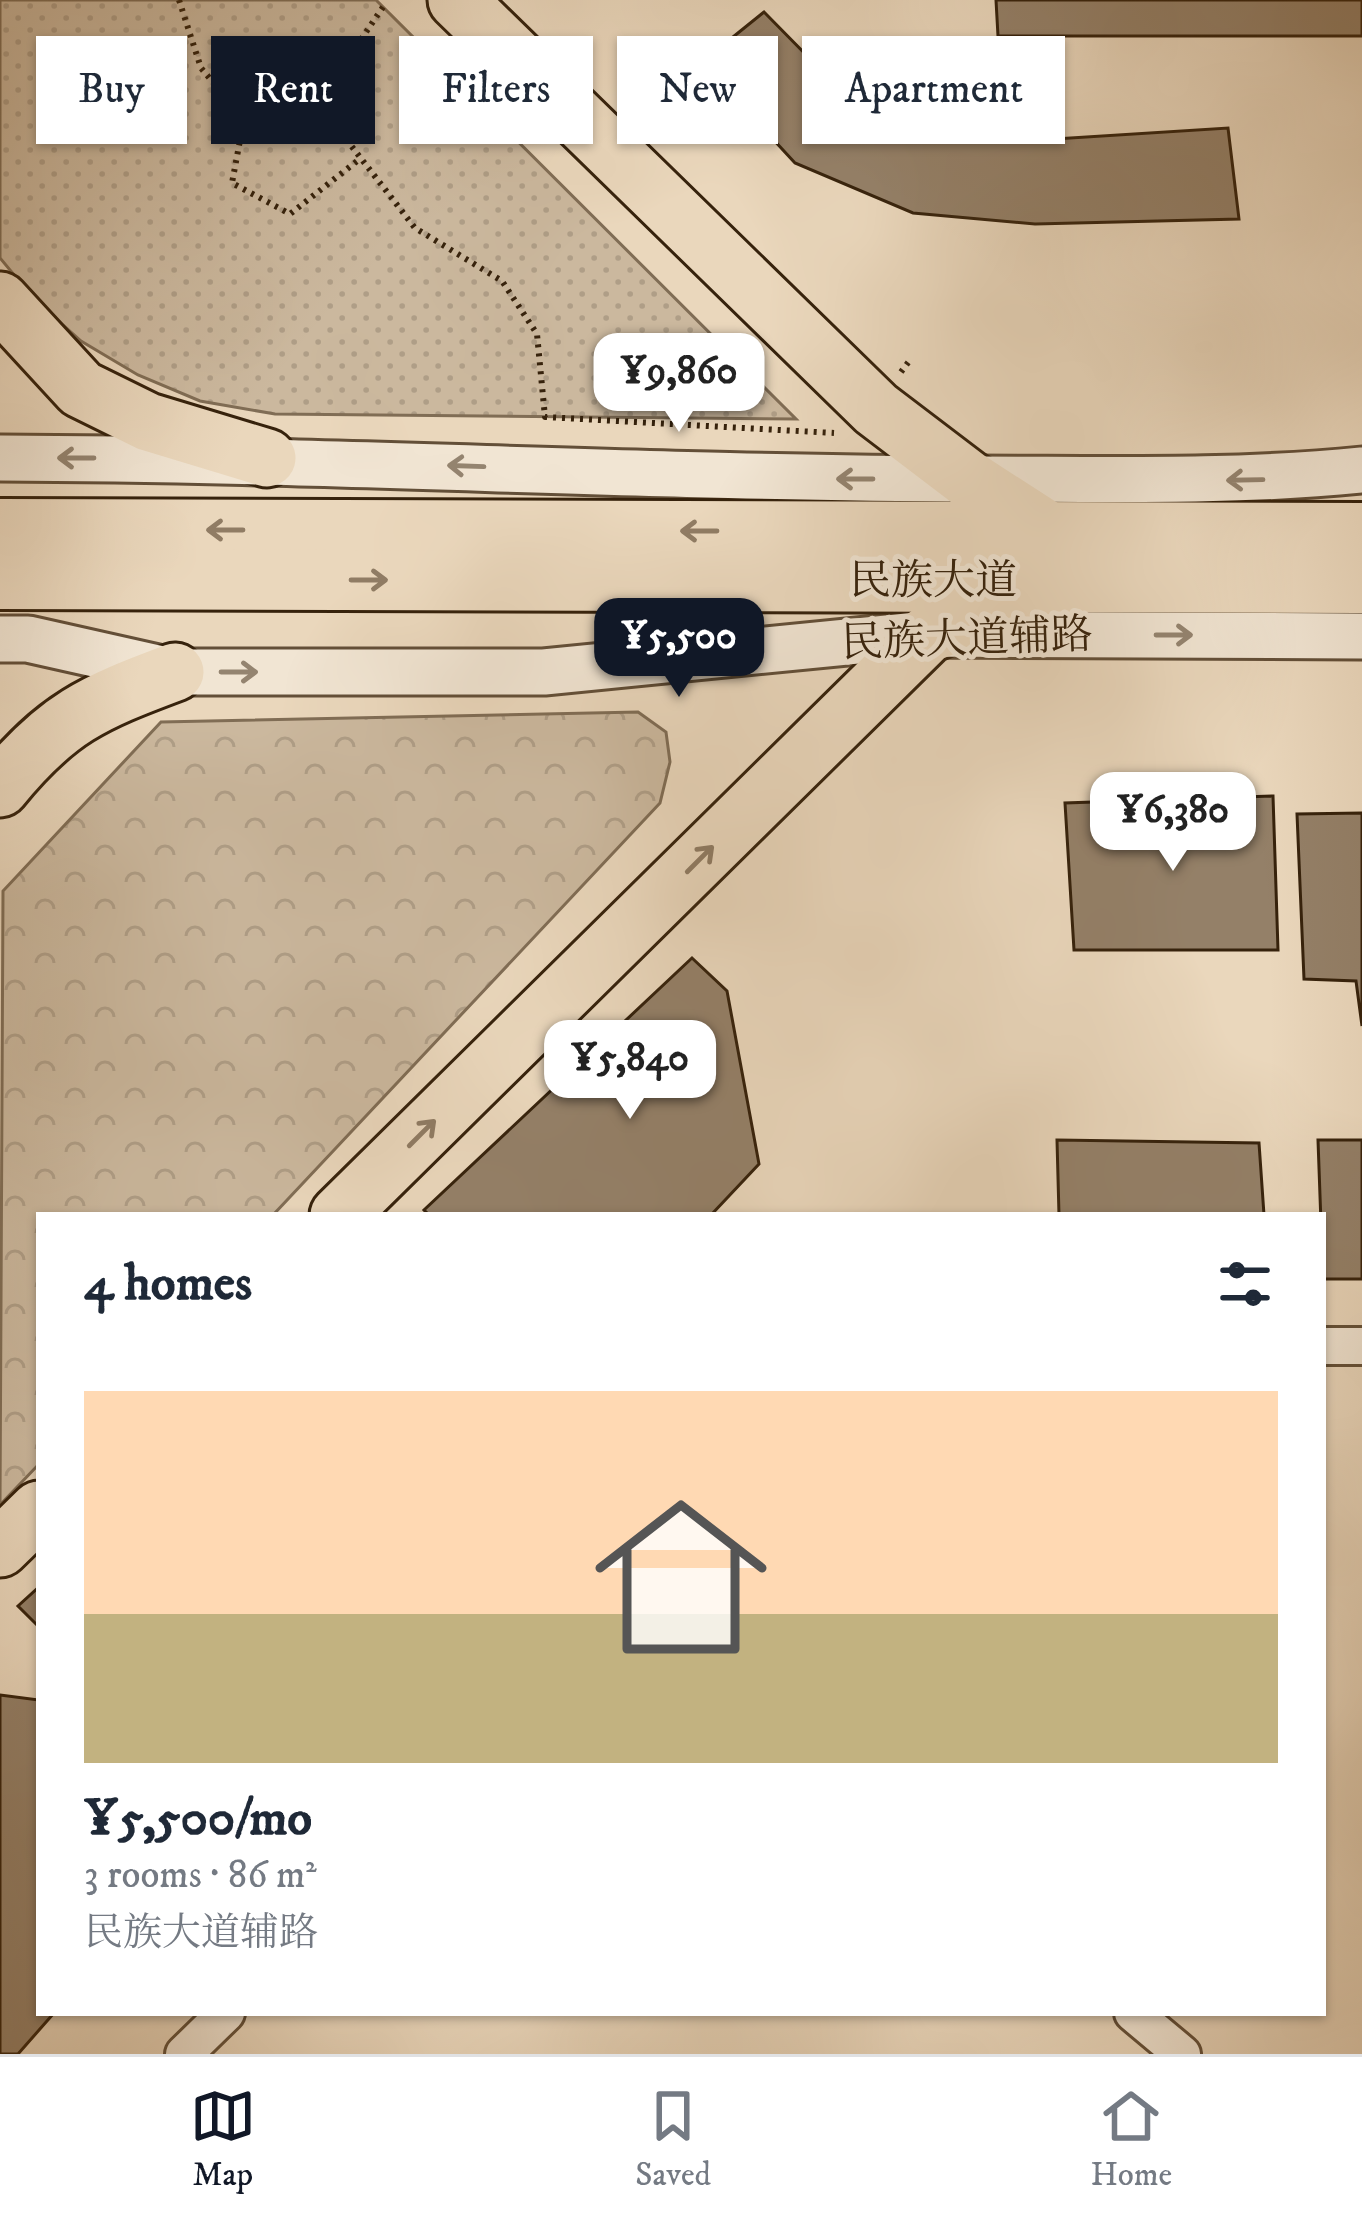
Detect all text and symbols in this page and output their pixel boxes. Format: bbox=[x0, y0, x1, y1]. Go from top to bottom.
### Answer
chip: Buy bbox=[36, 36, 187, 144]
chip: Rent bbox=[211, 36, 375, 144]
chip: Filters bbox=[399, 36, 593, 144]
chip: New bbox=[617, 36, 778, 144]
chip: Apartment bbox=[802, 36, 1065, 144]
pin: ¥9,860 bbox=[581, 333, 777, 435]
text: ¥9,860 bbox=[621, 347, 737, 396]
one-way arrow bbox=[57, 447, 96, 469]
one-way arrow bbox=[447, 455, 486, 478]
one-way arrow bbox=[836, 468, 875, 490]
one-way arrow bbox=[1226, 468, 1265, 491]
one-way arrow bbox=[206, 519, 245, 541]
one-way arrow bbox=[680, 520, 719, 542]
street label: 民族大道 bbox=[849, 556, 1017, 608]
one-way arrow bbox=[349, 569, 388, 591]
pin: ¥5,500 bbox=[581, 598, 777, 700]
street label: 民族大道辅路 bbox=[840, 610, 1094, 670]
text: ¥5,500 bbox=[621, 612, 737, 661]
one-way arrow bbox=[1154, 624, 1193, 646]
one-way arrow bbox=[219, 661, 258, 683]
pin: ¥6,380 bbox=[1075, 772, 1271, 874]
text: ¥6,380 bbox=[1117, 786, 1229, 835]
one-way arrow bbox=[685, 846, 714, 874]
pin: ¥5,840 bbox=[532, 1020, 728, 1122]
text: ¥5,840 bbox=[571, 1034, 689, 1083]
one-way arrow bbox=[407, 1119, 436, 1148]
icon: filters bbox=[1212, 1251, 1278, 1317]
text: 4 homes bbox=[84, 1252, 252, 1316]
icon: home bbox=[573, 1469, 789, 1685]
text: ¥5,500/mo bbox=[84, 1787, 312, 1851]
text: 3 rooms · 86 m² bbox=[84, 1851, 317, 1900]
text: 民族大道辅路 bbox=[84, 1909, 318, 1958]
tab: Map bbox=[190, 2083, 256, 2196]
tab: Saved bbox=[635, 2083, 711, 2196]
tab: Home bbox=[1091, 2083, 1172, 2196]

